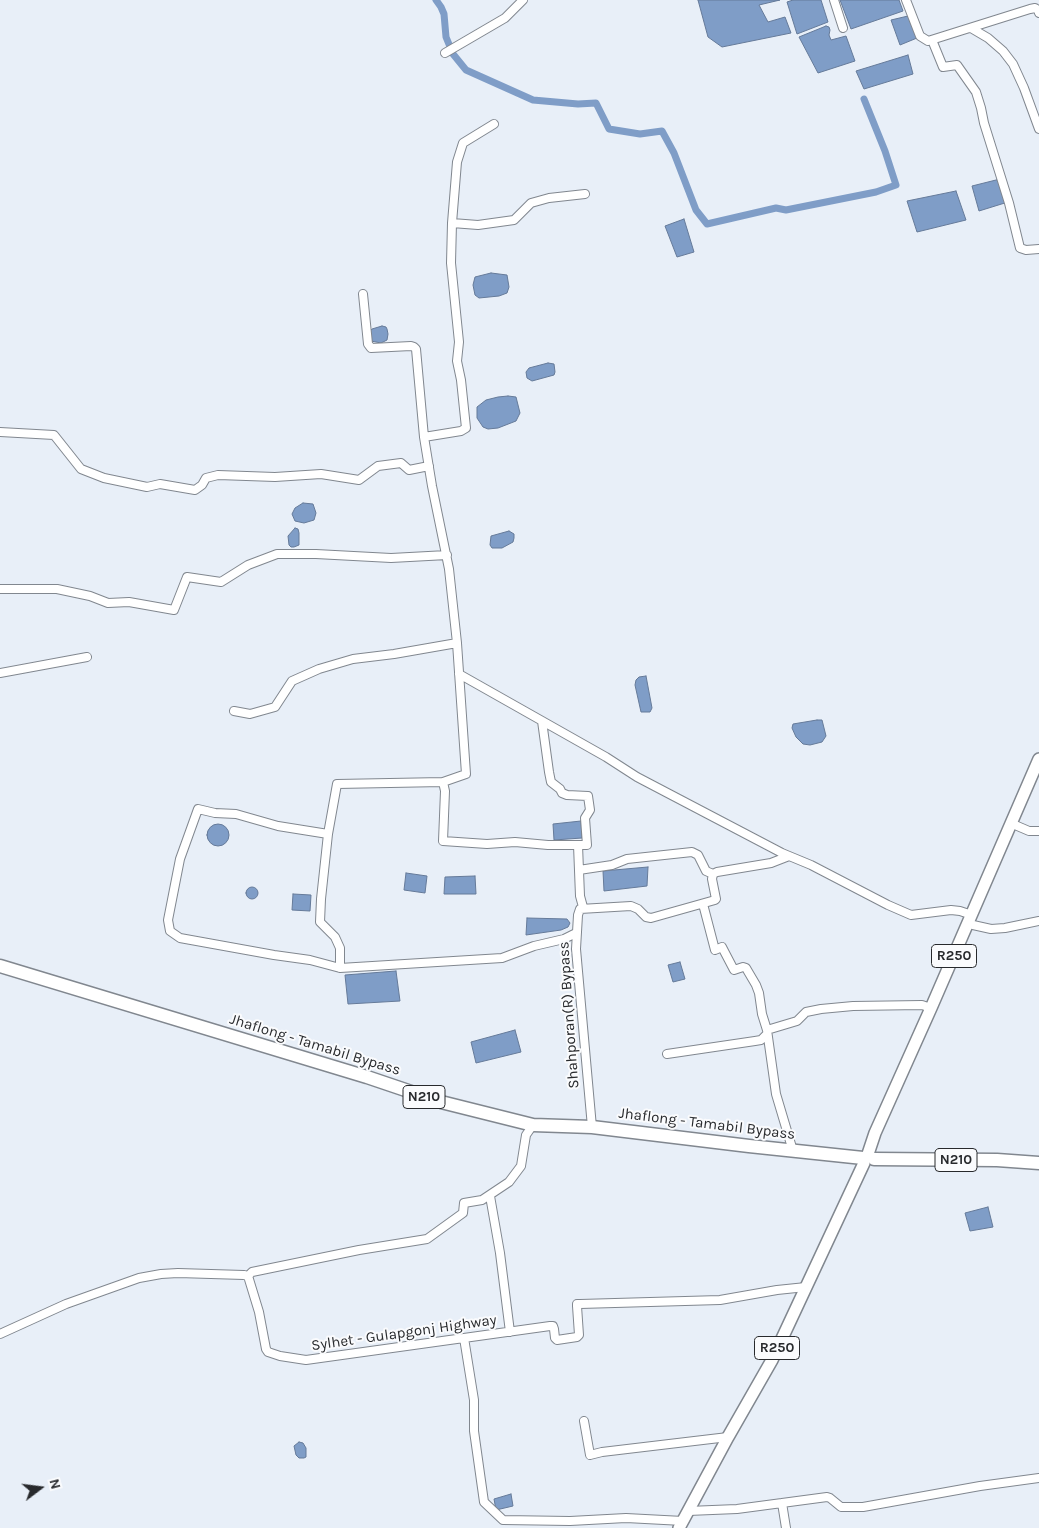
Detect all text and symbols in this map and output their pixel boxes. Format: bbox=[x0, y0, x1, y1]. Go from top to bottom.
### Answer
street label: Shahporan(R) Bypass bbox=[555, 941, 583, 1089]
road number: R250 bbox=[932, 944, 976, 968]
street label: Jhaflong - Tamabil Bypass bbox=[227, 1010, 403, 1080]
road number: N210 bbox=[403, 1086, 445, 1108]
street label: Jhaflong - Tamabil Bypass bbox=[618, 1104, 796, 1144]
road number: N210 bbox=[935, 1148, 977, 1172]
street label: Sylhet - Gulapgonj Highway bbox=[310, 1311, 498, 1355]
road number: R250 bbox=[754, 1336, 800, 1360]
north arrow bbox=[15, 1463, 65, 1513]
text: N bbox=[45, 1477, 64, 1491]

